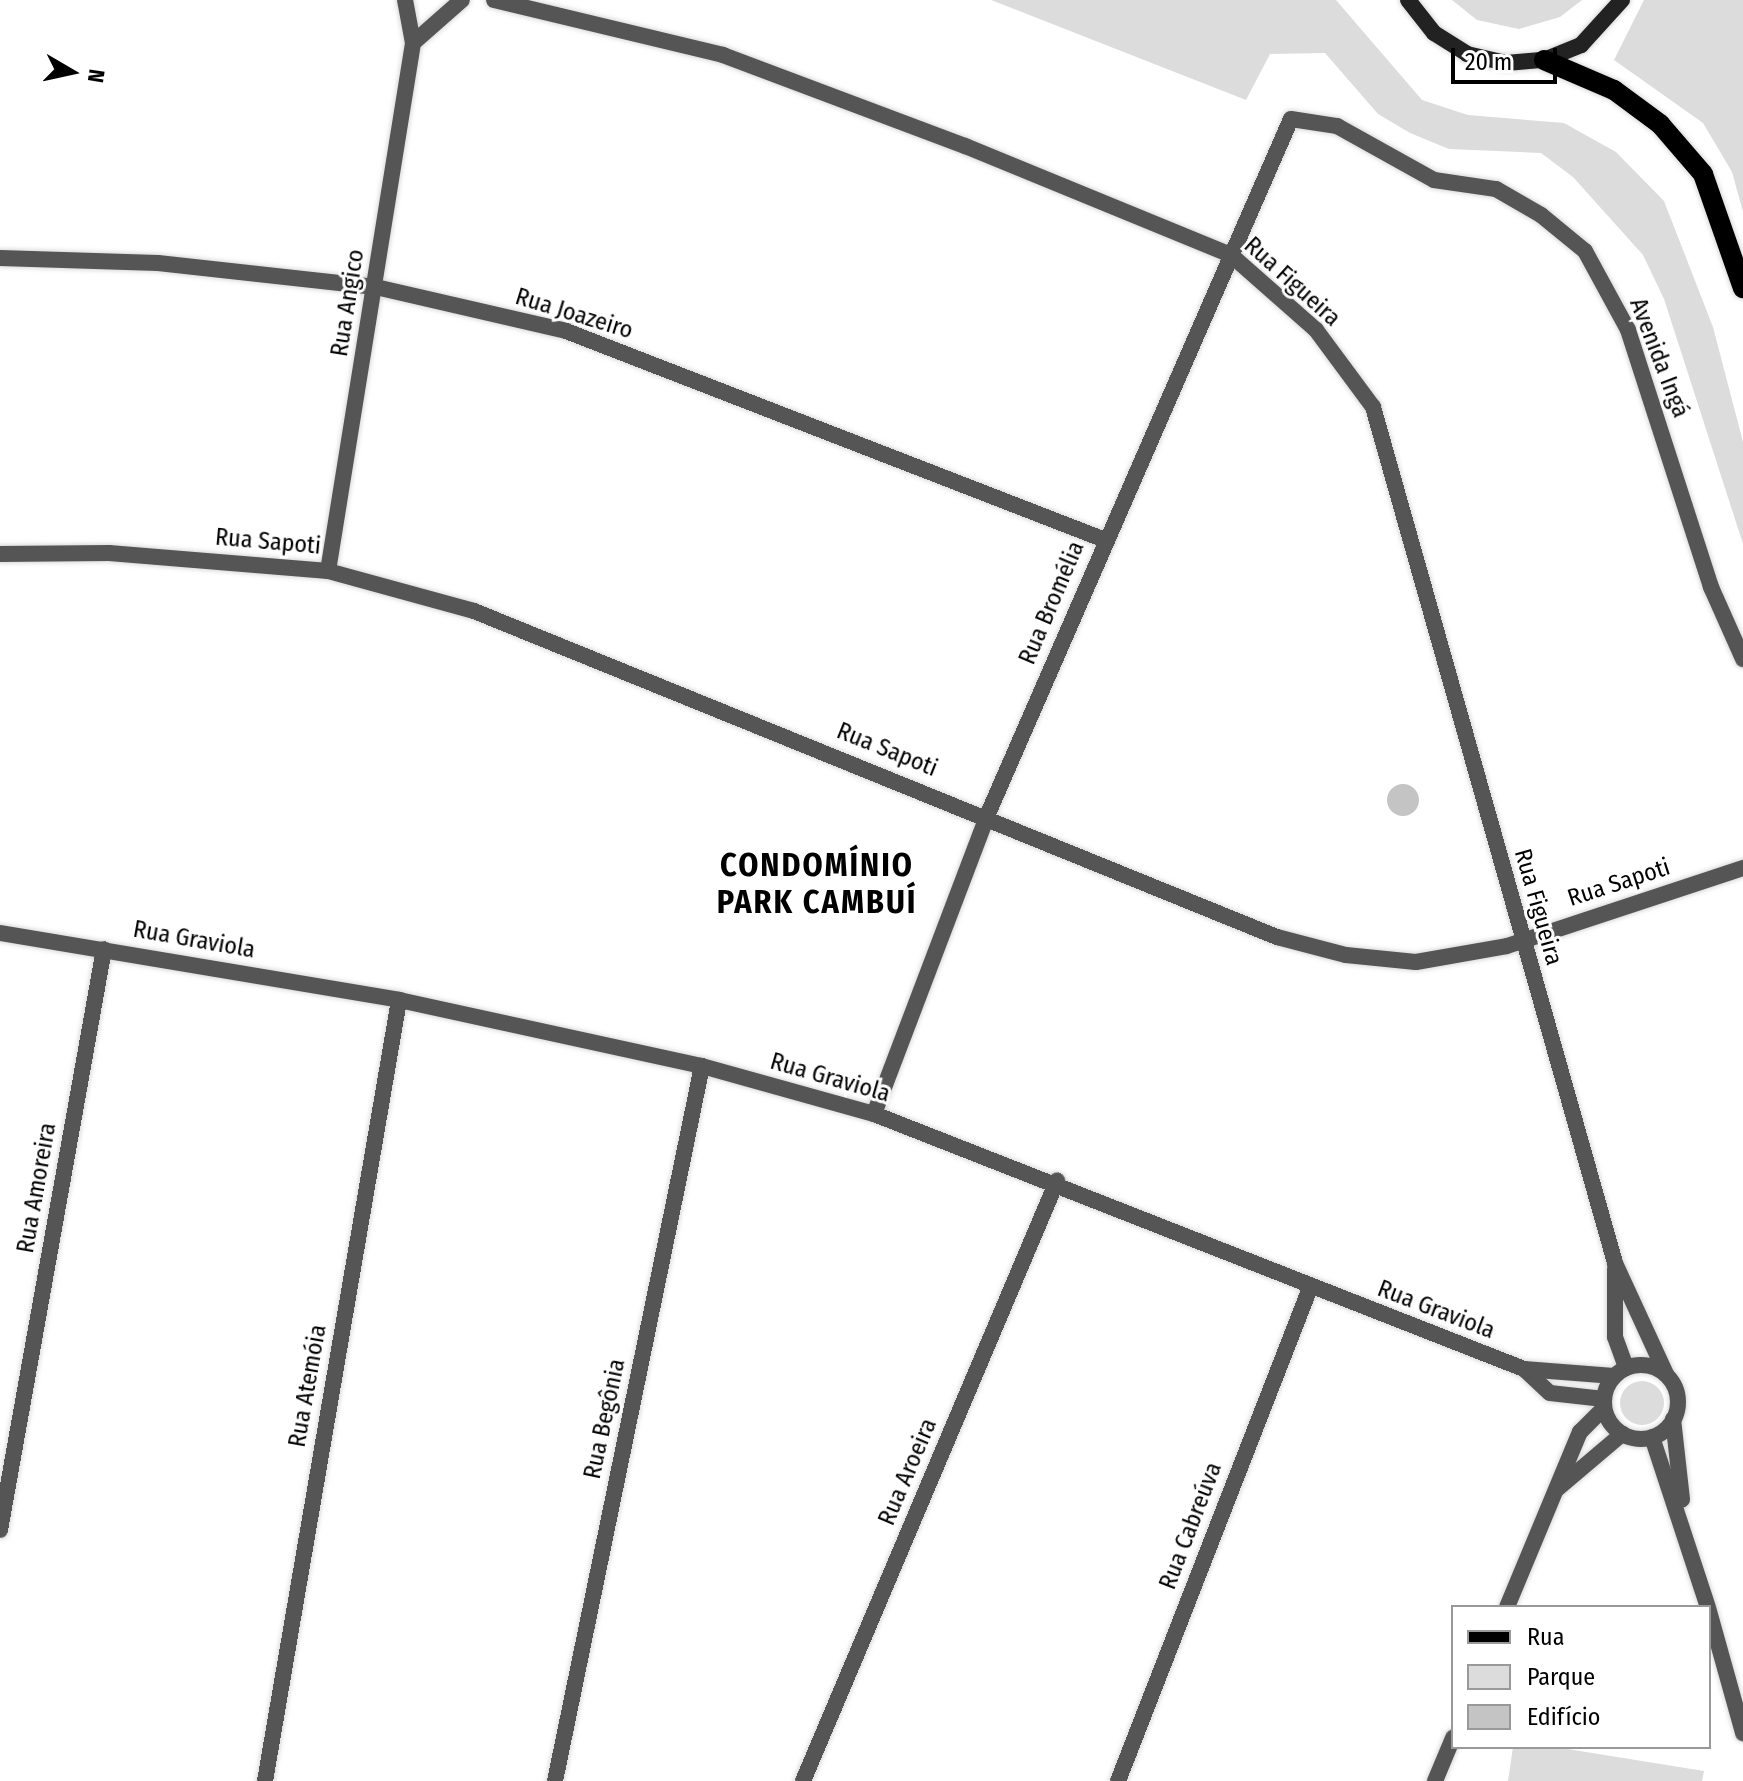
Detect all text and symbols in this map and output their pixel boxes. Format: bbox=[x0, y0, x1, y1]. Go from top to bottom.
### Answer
north arrow bbox=[32, 32, 112, 112]
scale bar bbox=[1455, 32, 1561, 82]
text: 20 m bbox=[1465, 48, 1512, 76]
text: N bbox=[82, 67, 111, 84]
street label: Rua Figueira bbox=[1238, 231, 1346, 333]
street label: Rua Angico bbox=[325, 247, 371, 359]
street label: Rua Joazeiro bbox=[512, 282, 636, 346]
street label: Avenida Ingá bbox=[1623, 294, 1695, 422]
street label: Rua Sapoti bbox=[214, 523, 322, 561]
street label: Rua Bromélia bbox=[1013, 537, 1091, 669]
street label: Rua Sapoti bbox=[832, 717, 942, 783]
street label: Rua Figueira bbox=[1508, 845, 1568, 969]
district label: CONDOMÍNIO PARK CAMBUÍ bbox=[717, 847, 917, 922]
street label: Rua Sapoti bbox=[1564, 853, 1674, 913]
street label: Rua Graviola bbox=[131, 915, 257, 965]
street label: Rua Graviola bbox=[767, 1047, 893, 1109]
street label: Rua Amoreira bbox=[11, 1121, 63, 1255]
street label: Rua Graviola bbox=[1373, 1274, 1499, 1346]
street label: Rua Atemóia bbox=[283, 1322, 333, 1450]
street label: Rua Begônia bbox=[578, 1356, 632, 1482]
street label: Rua Aroeira bbox=[873, 1414, 943, 1530]
street label: Rua Cabreúva bbox=[1154, 1458, 1228, 1594]
legend bbox=[1451, 1605, 1711, 1749]
text: Rua bbox=[1527, 1623, 1564, 1651]
text: Parque bbox=[1527, 1663, 1595, 1691]
text: Edifício bbox=[1527, 1703, 1600, 1731]

